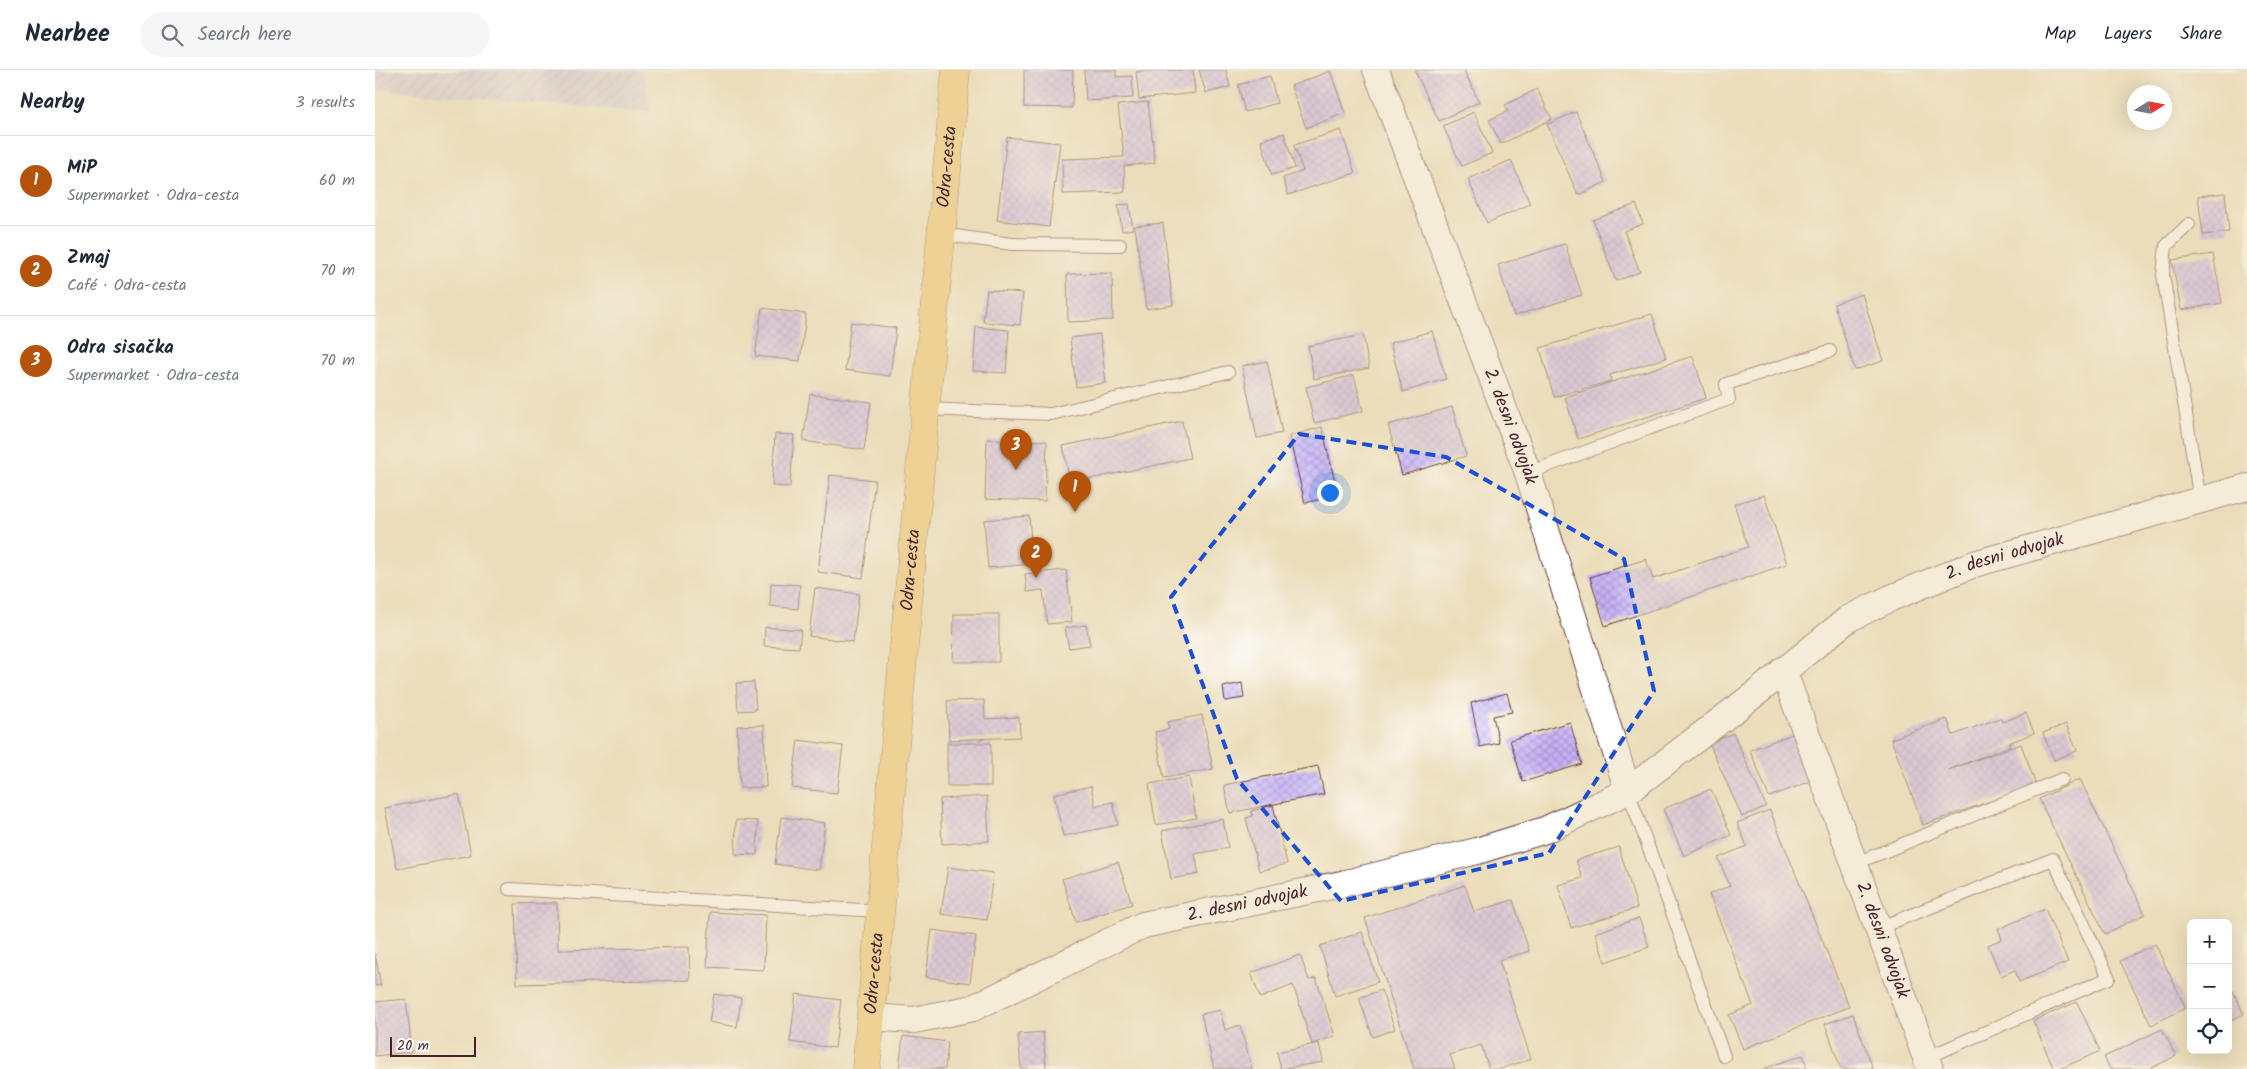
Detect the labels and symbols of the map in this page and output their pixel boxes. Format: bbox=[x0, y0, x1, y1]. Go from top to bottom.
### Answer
north arrow bbox=[2127, 85, 2172, 130]
street label: Odra-cesta bbox=[929, 125, 965, 209]
street label: 2. desni odvojak bbox=[1475, 364, 1545, 489]
pin: 3 bbox=[1000, 429, 1032, 470]
pin: 1 bbox=[1059, 471, 1091, 512]
your location bbox=[1317, 480, 1343, 506]
street label: 2. desni odvojak bbox=[1941, 525, 2068, 589]
street label: Odra-cesta bbox=[893, 528, 929, 612]
pin: 2 bbox=[1020, 537, 1052, 578]
street label: 2. desni odvojak bbox=[1185, 877, 1311, 930]
street label: 2. desni odvojak bbox=[1848, 878, 1917, 1003]
street label: Odra-cesta bbox=[856, 931, 893, 1015]
scale bar bbox=[390, 1034, 476, 1057]

